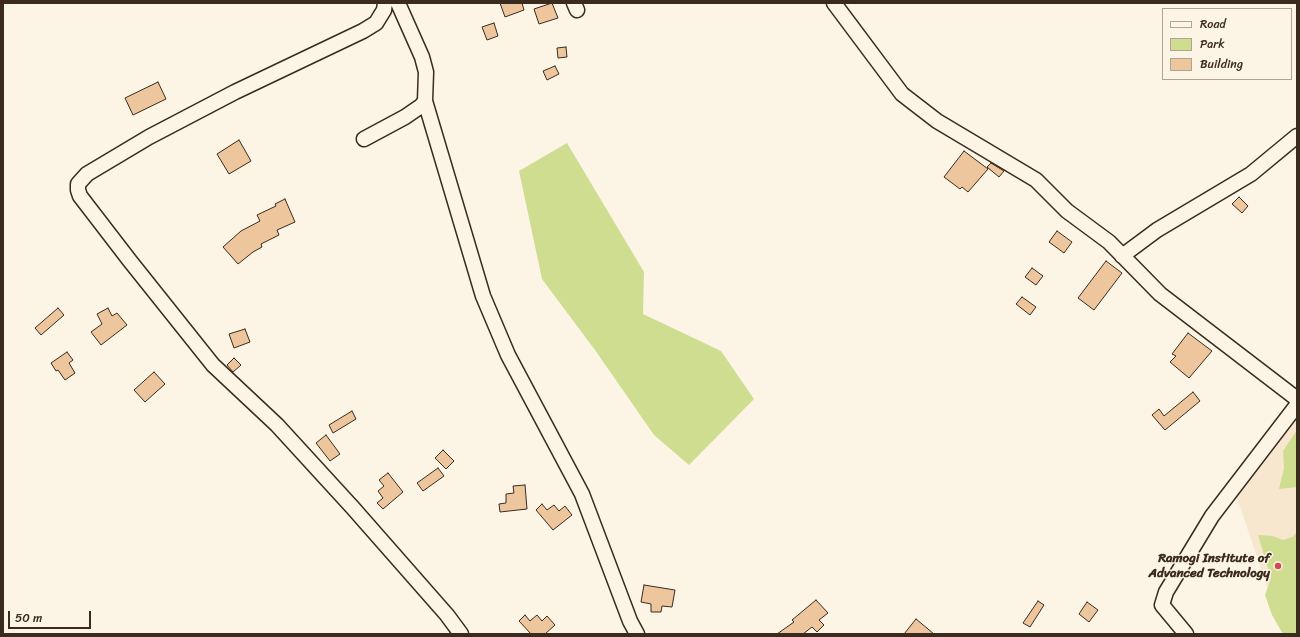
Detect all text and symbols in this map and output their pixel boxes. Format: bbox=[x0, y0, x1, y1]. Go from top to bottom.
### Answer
legend bbox=[1162, 8, 1292, 80]
text: Road bbox=[1200, 13, 1226, 35]
text: Park bbox=[1200, 33, 1225, 55]
text: Building bbox=[1200, 53, 1243, 75]
place label: Ramogi Institute of Advanced Technology bbox=[1149, 551, 1270, 582]
marker: Ramogi Institute of Advanced Technology bbox=[1273, 561, 1283, 571]
scale bar bbox=[10, 603, 93, 629]
text: 50 m bbox=[15, 607, 42, 629]

